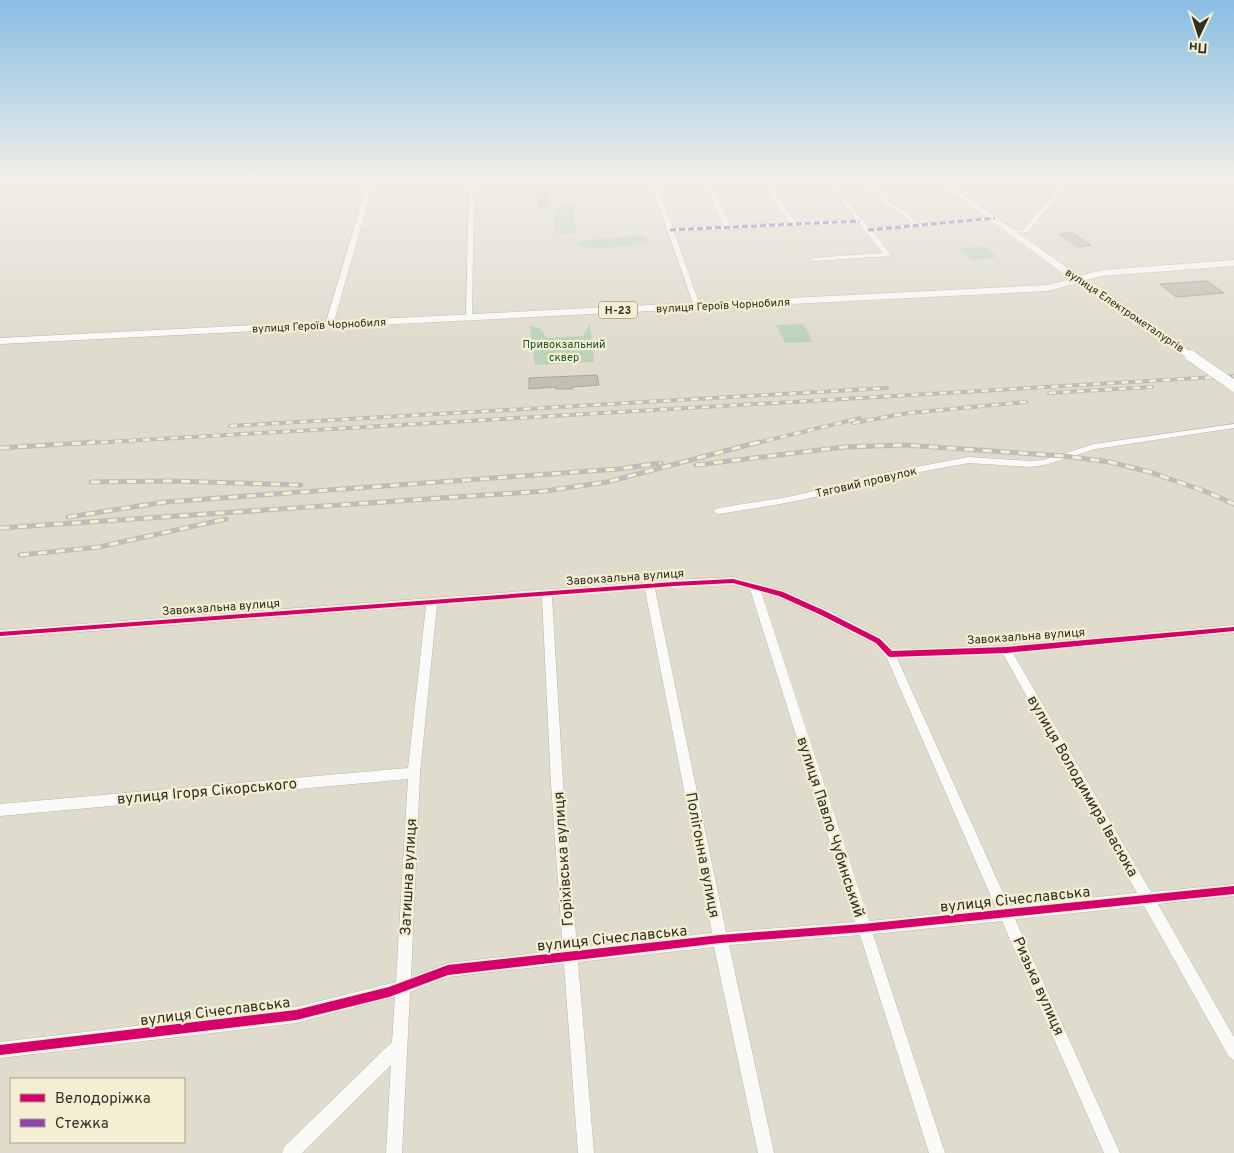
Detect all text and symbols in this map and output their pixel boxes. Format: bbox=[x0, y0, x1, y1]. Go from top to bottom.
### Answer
north arrow bbox=[1174, 10, 1224, 60]
text: Пн bbox=[1188, 37, 1208, 56]
street label: вулиця Електрометалургів bbox=[1062, 266, 1187, 356]
street label: вулиця Героїв Чорнобиля bbox=[656, 295, 790, 316]
road number: Н-23 bbox=[599, 302, 637, 318]
street label: вулиця Героїв Чорнобиля bbox=[252, 315, 386, 336]
park label: Привокзальний сквер bbox=[523, 338, 605, 365]
street label: Тяговий провулок bbox=[814, 463, 919, 502]
street label: Завокзальна вулиця bbox=[565, 566, 685, 590]
street label: Завокзальна вулиця bbox=[161, 596, 281, 620]
street label: Завокзальна вулиця bbox=[966, 625, 1086, 649]
street label: вулиця Володимира Івасюка bbox=[1022, 693, 1142, 881]
street label: вулиця Павло Чубинський bbox=[791, 735, 868, 920]
street label: вулиця Ігоря Сікорського bbox=[116, 775, 298, 810]
street label: Горіхівська вулиця bbox=[550, 791, 579, 927]
street label: Полігонна вулиця bbox=[680, 791, 723, 920]
street label: Затишна вулиця bbox=[397, 818, 422, 936]
street label: вулиця Січеславська bbox=[939, 883, 1091, 918]
street label: вулиця Січеславська bbox=[536, 922, 688, 957]
street label: Ризька вулиця bbox=[1007, 934, 1068, 1039]
street label: вулиця Січеславська bbox=[139, 994, 291, 1031]
legend bbox=[10, 1078, 185, 1143]
text: Велодоріжка bbox=[55, 1090, 151, 1109]
text: Стежка bbox=[55, 1115, 109, 1134]

